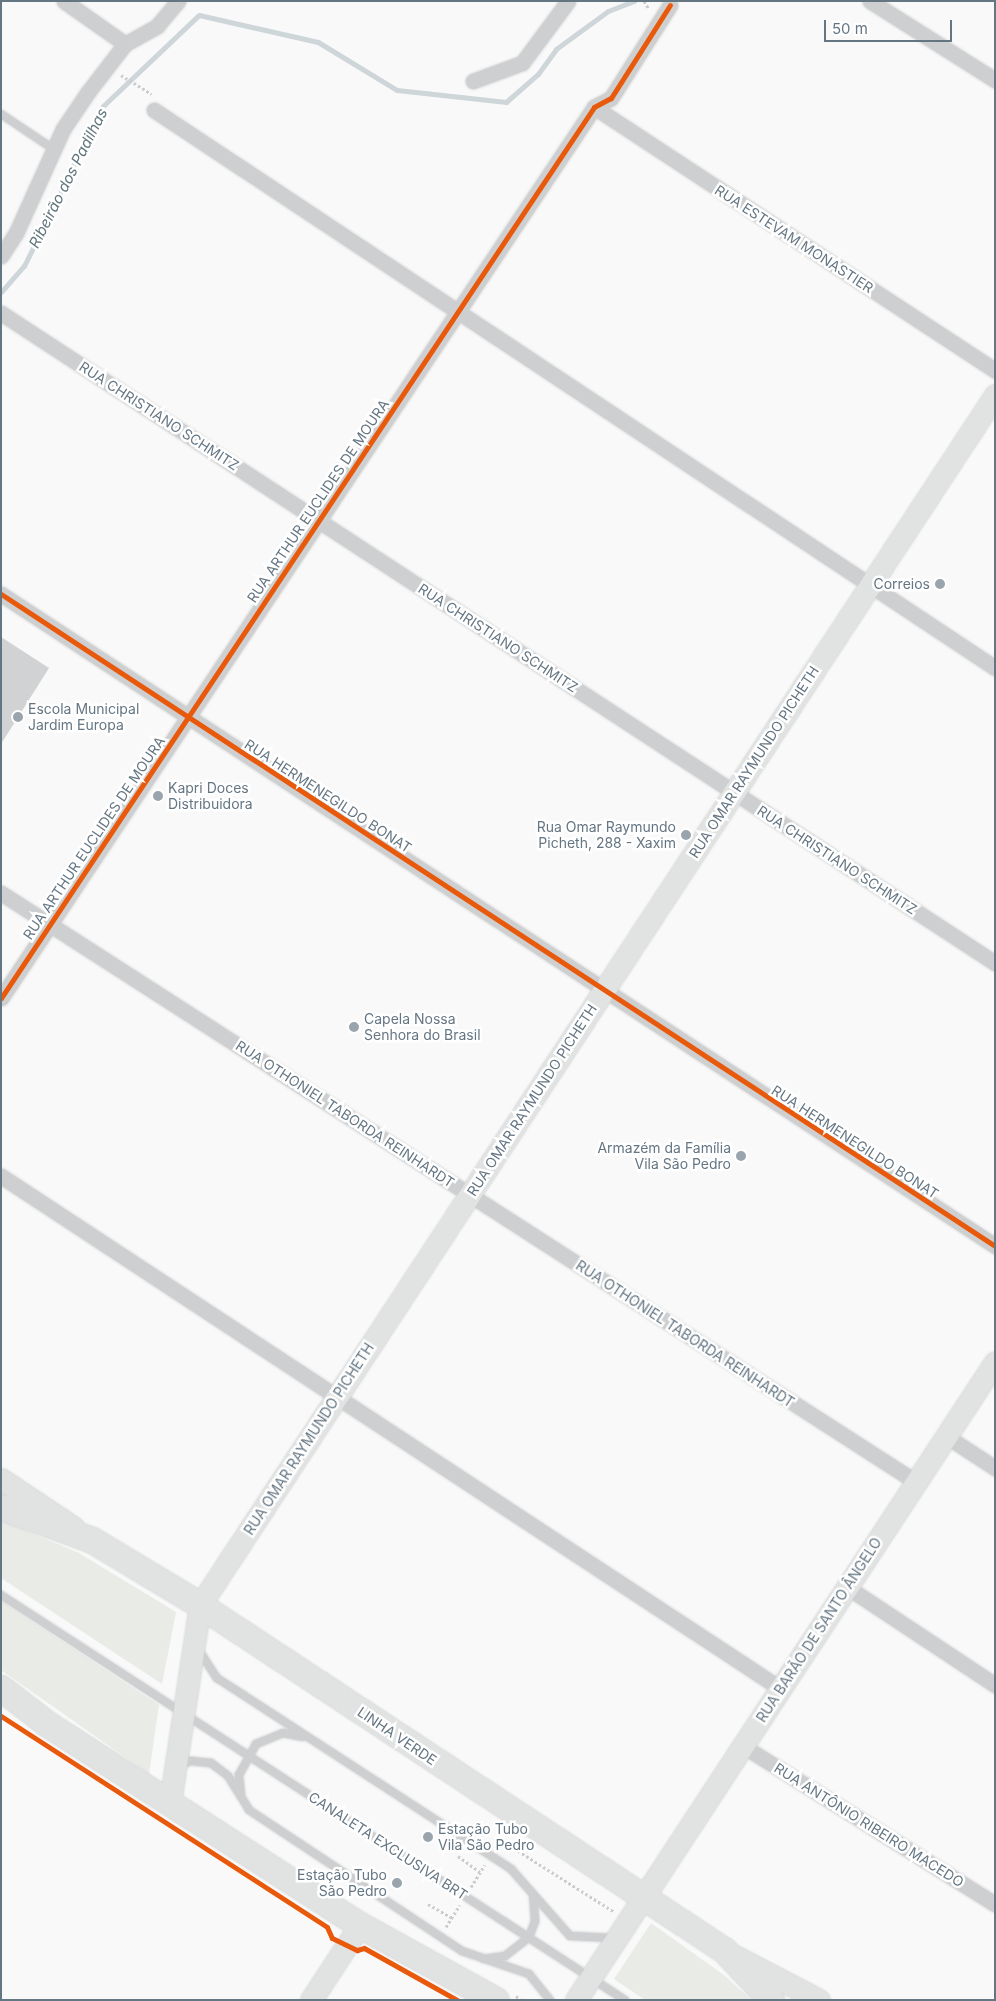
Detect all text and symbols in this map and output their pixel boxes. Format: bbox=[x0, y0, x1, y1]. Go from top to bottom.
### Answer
scale bar bbox=[826, 10, 954, 42]
text: 50 m bbox=[832, 19, 868, 38]
water label: Ribeirão dos Padilhas bbox=[25, 105, 111, 251]
street label: RUA ESTEVAM MONASTIER bbox=[712, 181, 876, 297]
street label: RUA CHRISTIANO SCHMITZ bbox=[76, 358, 242, 474]
street label: RUA ARTHUR EUCLIDES DE MOURA bbox=[244, 396, 392, 606]
place label: Correios bbox=[874, 576, 930, 592]
marker: Correios bbox=[934, 578, 946, 590]
street label: RUA CHRISTIANO SCHMITZ bbox=[415, 580, 581, 696]
street label: RUA OMAR RAYMUNDO PICHETH bbox=[686, 663, 822, 861]
place label: Escola Municipal Jardim Europa bbox=[28, 701, 139, 734]
marker: Escola Municipal Jardim Europa bbox=[12, 711, 24, 723]
street label: RUA ARTHUR EUCLIDES DE MOURA bbox=[20, 733, 168, 943]
street label: RUA HERMENEGILDO BONAT bbox=[241, 736, 415, 856]
place label: Kapri Doces Distribuidora bbox=[168, 780, 253, 812]
marker: Kapri Doces Distribuidora bbox=[152, 790, 164, 802]
street label: RUA CHRISTIANO SCHMITZ bbox=[754, 802, 920, 918]
place label: Rua Omar Raymundo Picheth, 288 - Xaxim bbox=[537, 819, 676, 852]
marker: Rua Omar Raymundo Picheth, 288 - Xaxim bbox=[680, 829, 692, 841]
street label: RUA OMAR RAYMUNDO PICHETH bbox=[464, 1001, 600, 1199]
place label: Capela Nossa Senhora do Brasil bbox=[364, 1011, 481, 1044]
marker: Capela Nossa Senhora do Brasil bbox=[348, 1021, 360, 1033]
street label: RUA OTHONIEL TABORDA REINHARDT bbox=[233, 1037, 457, 1191]
street label: RUA HERMENEGILDO BONAT bbox=[768, 1082, 942, 1202]
place label: Armazém da Família Vila São Pedro bbox=[597, 1140, 731, 1172]
marker: Armazém da Família Vila São Pedro bbox=[735, 1150, 747, 1162]
street label: RUA OTHONIEL TABORDA REINHARDT bbox=[573, 1257, 797, 1411]
street label: RUA OMAR RAYMUNDO PICHETH bbox=[241, 1340, 377, 1538]
street label: RUA BARÃO DE SANTO ÂNGELO bbox=[753, 1535, 885, 1725]
street label: LINHA VERDE bbox=[354, 1703, 440, 1769]
street label: RUA ANTÔNIO RIBEIRO MACEDO bbox=[771, 1760, 967, 1890]
street label: CANALETA EXCLUSIVA BRT bbox=[305, 1788, 471, 1904]
place label: Estação Tubo Vila São Pedro bbox=[438, 1821, 534, 1854]
marker: Estação Tubo Vila São Pedro bbox=[422, 1831, 434, 1843]
place label: Estação Tubo São Pedro bbox=[297, 1867, 387, 1900]
marker: Estação Tubo São Pedro bbox=[391, 1877, 403, 1889]

